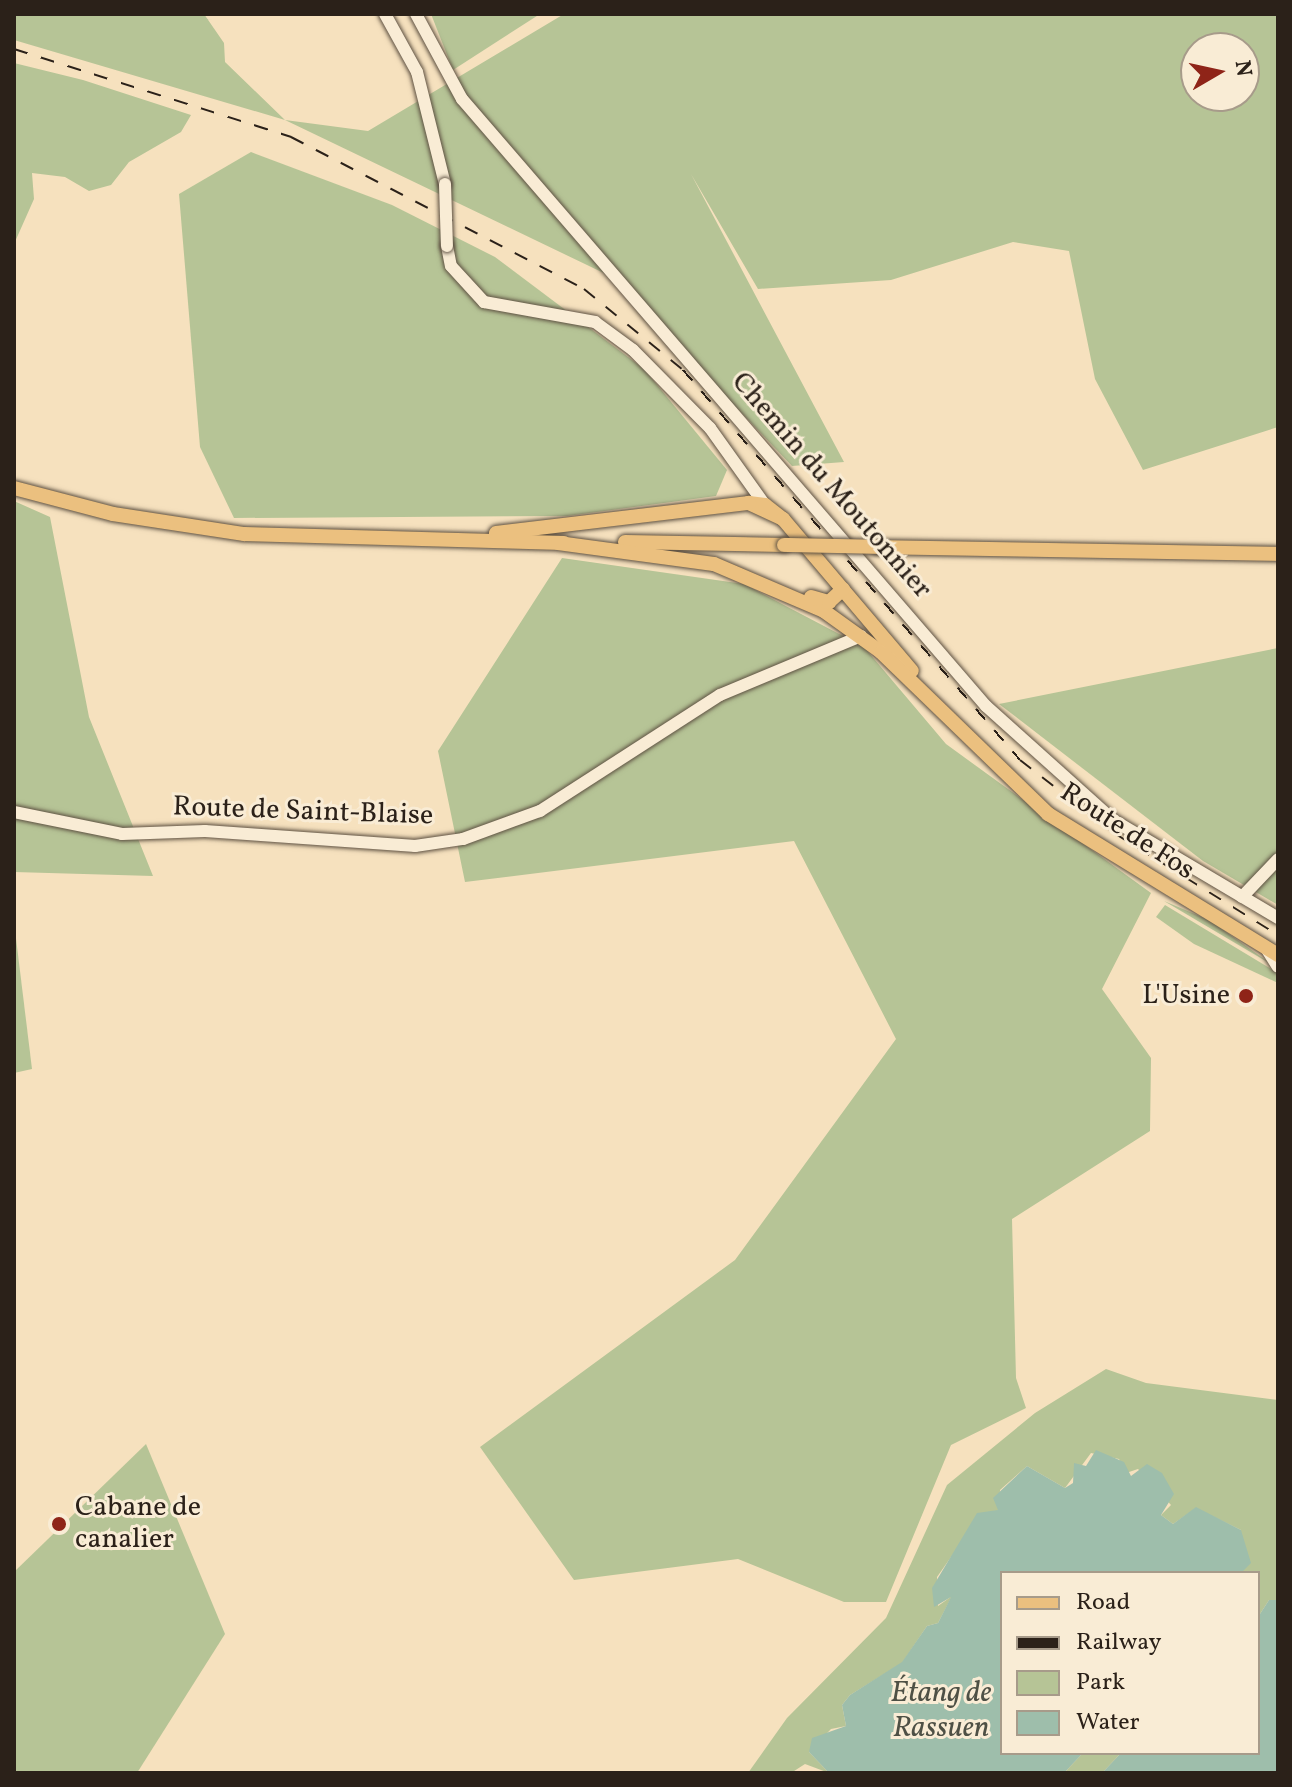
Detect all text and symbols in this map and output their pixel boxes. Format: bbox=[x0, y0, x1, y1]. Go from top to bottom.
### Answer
north arrow bbox=[1180, 32, 1260, 112]
text: N bbox=[1226, 58, 1259, 79]
street label: Chemin du Moutonnier bbox=[724, 366, 938, 606]
street label: Route de Fos bbox=[1053, 776, 1201, 888]
street label: Route de Saint-Blaise bbox=[172, 791, 434, 833]
place label: L'Usine bbox=[1142, 979, 1230, 1013]
marker: L'Usine bbox=[1237, 987, 1255, 1005]
place label: Cabane de canalier bbox=[75, 1491, 201, 1557]
marker: Cabane de canalier bbox=[50, 1515, 68, 1533]
legend bbox=[1000, 1571, 1260, 1755]
text: Road bbox=[1076, 1586, 1130, 1620]
text: Railway bbox=[1076, 1626, 1162, 1660]
text: Park bbox=[1076, 1666, 1125, 1700]
water label: Étang de Rassuen bbox=[890, 1675, 992, 1746]
text: Water bbox=[1076, 1706, 1140, 1740]

